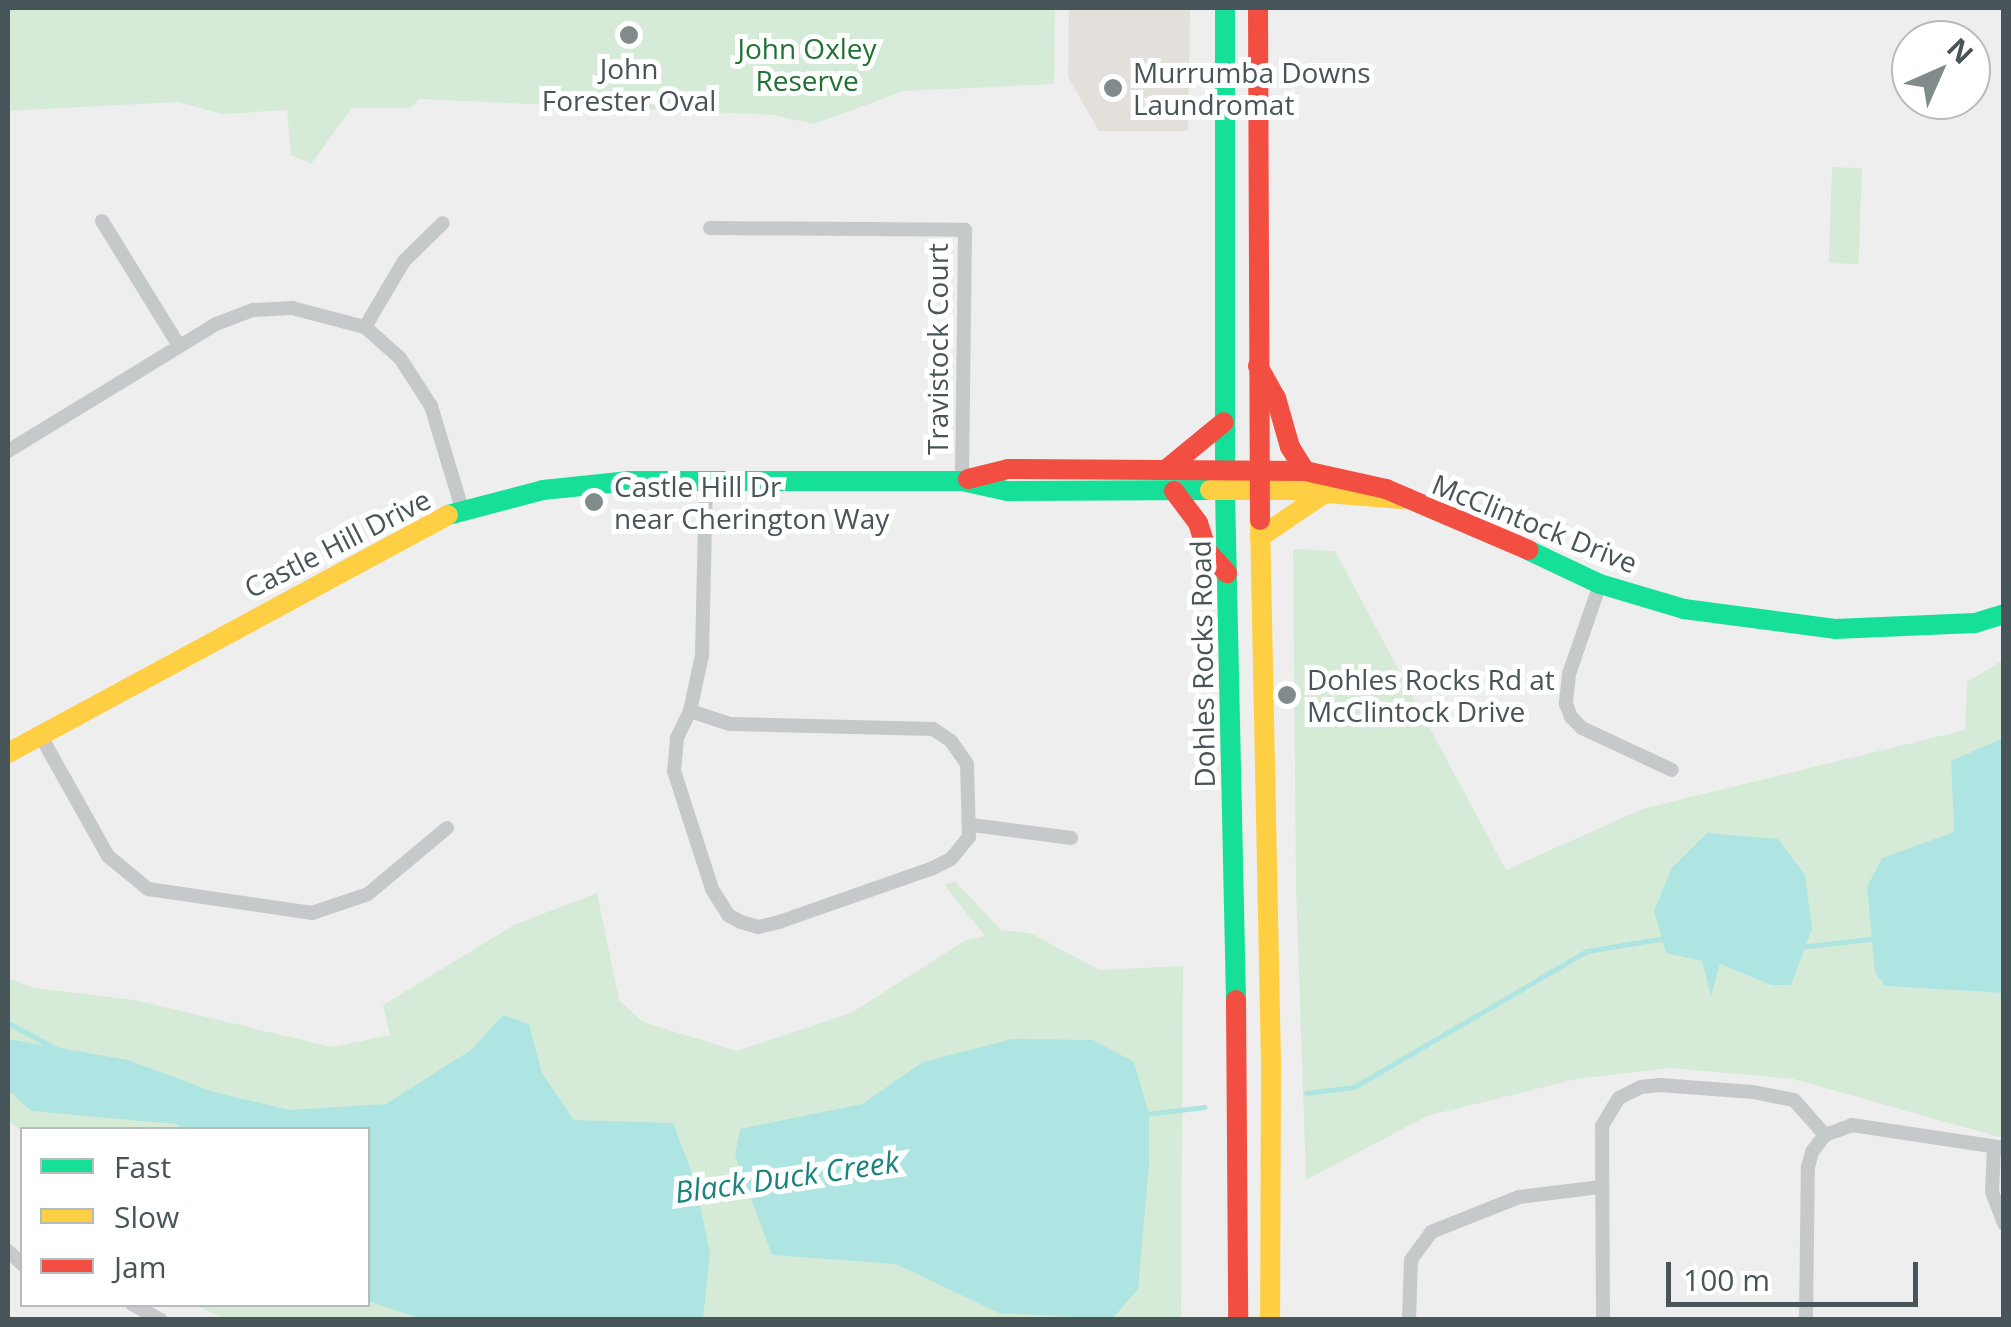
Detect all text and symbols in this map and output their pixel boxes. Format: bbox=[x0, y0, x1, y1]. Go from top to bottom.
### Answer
north arrow bbox=[1891, 20, 1991, 120]
marker: John Forester Oval bbox=[618, 24, 640, 46]
text: N bbox=[1939, 29, 1982, 72]
park label: John Oxley Reserve bbox=[737, 31, 877, 97]
place label: John Forester Oval bbox=[542, 51, 716, 117]
place label: Murrumba Downs Laundromat bbox=[1133, 55, 1371, 121]
marker: Murrumba Downs Laundromat bbox=[1102, 77, 1124, 99]
street label: Travistock Court bbox=[920, 243, 954, 455]
street label: McClintock Drive bbox=[1428, 467, 1642, 579]
place label: Castle Hill Dr near Cherington Way bbox=[614, 469, 889, 535]
street label: Castle Hill Drive bbox=[238, 482, 436, 604]
marker: Castle Hill Dr near Cherington Way bbox=[583, 491, 605, 513]
street label: Dohles Rocks Road bbox=[1183, 540, 1221, 788]
place label: Dohles Rocks Rd at McClintock Drive bbox=[1307, 662, 1555, 728]
marker: Dohles Rocks Rd at McClintock Drive bbox=[1276, 684, 1298, 706]
legend bbox=[20, 1127, 370, 1307]
water label: Black Duck Creek bbox=[673, 1143, 901, 1211]
text: Fast bbox=[114, 1146, 171, 1187]
text: Slow bbox=[114, 1196, 179, 1237]
scale bar bbox=[1671, 1242, 1924, 1304]
text: Jam bbox=[114, 1246, 167, 1287]
text: 100 m bbox=[1683, 1259, 1770, 1300]

